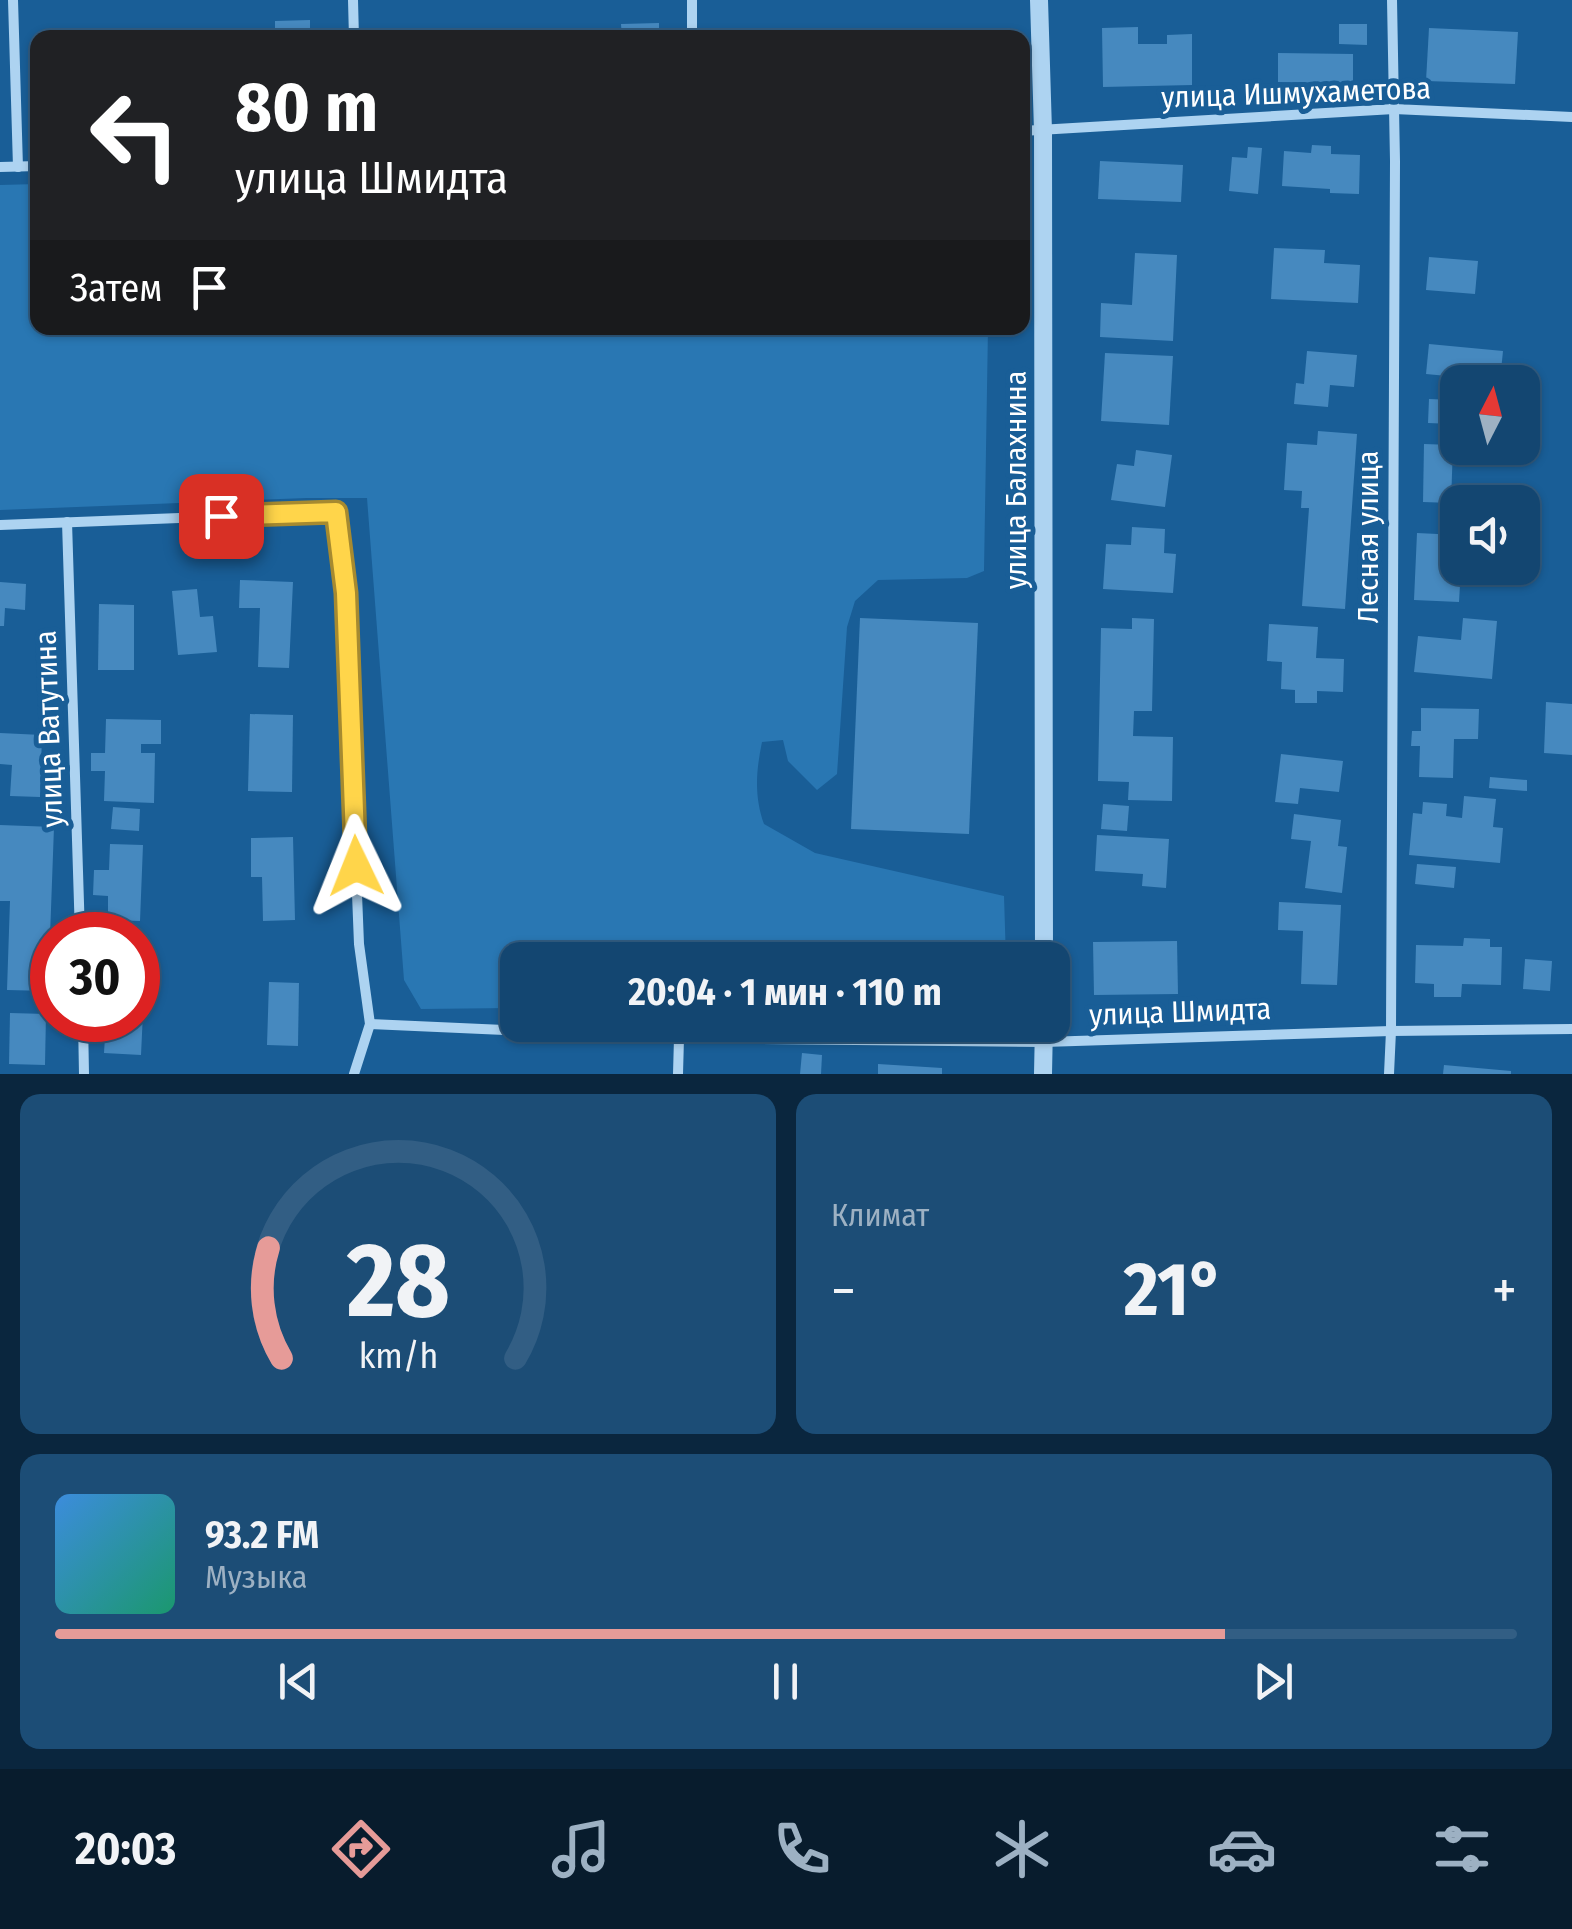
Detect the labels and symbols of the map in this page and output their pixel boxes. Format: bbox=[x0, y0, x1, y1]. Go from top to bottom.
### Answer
street label: улица Ишмухаметова bbox=[1161, 70, 1431, 116]
north arrow bbox=[1440, 365, 1540, 465]
street label: улица Балахнина bbox=[998, 371, 1034, 589]
street label: Лесная улица bbox=[1350, 450, 1386, 624]
pin bbox=[179, 474, 264, 559]
street label: улица Ватутина bbox=[28, 630, 70, 828]
position arrow bbox=[304, 814, 408, 918]
speed limit sign: 30 bbox=[30, 912, 160, 1042]
street label: улица Шмидта bbox=[1088, 991, 1272, 1033]

